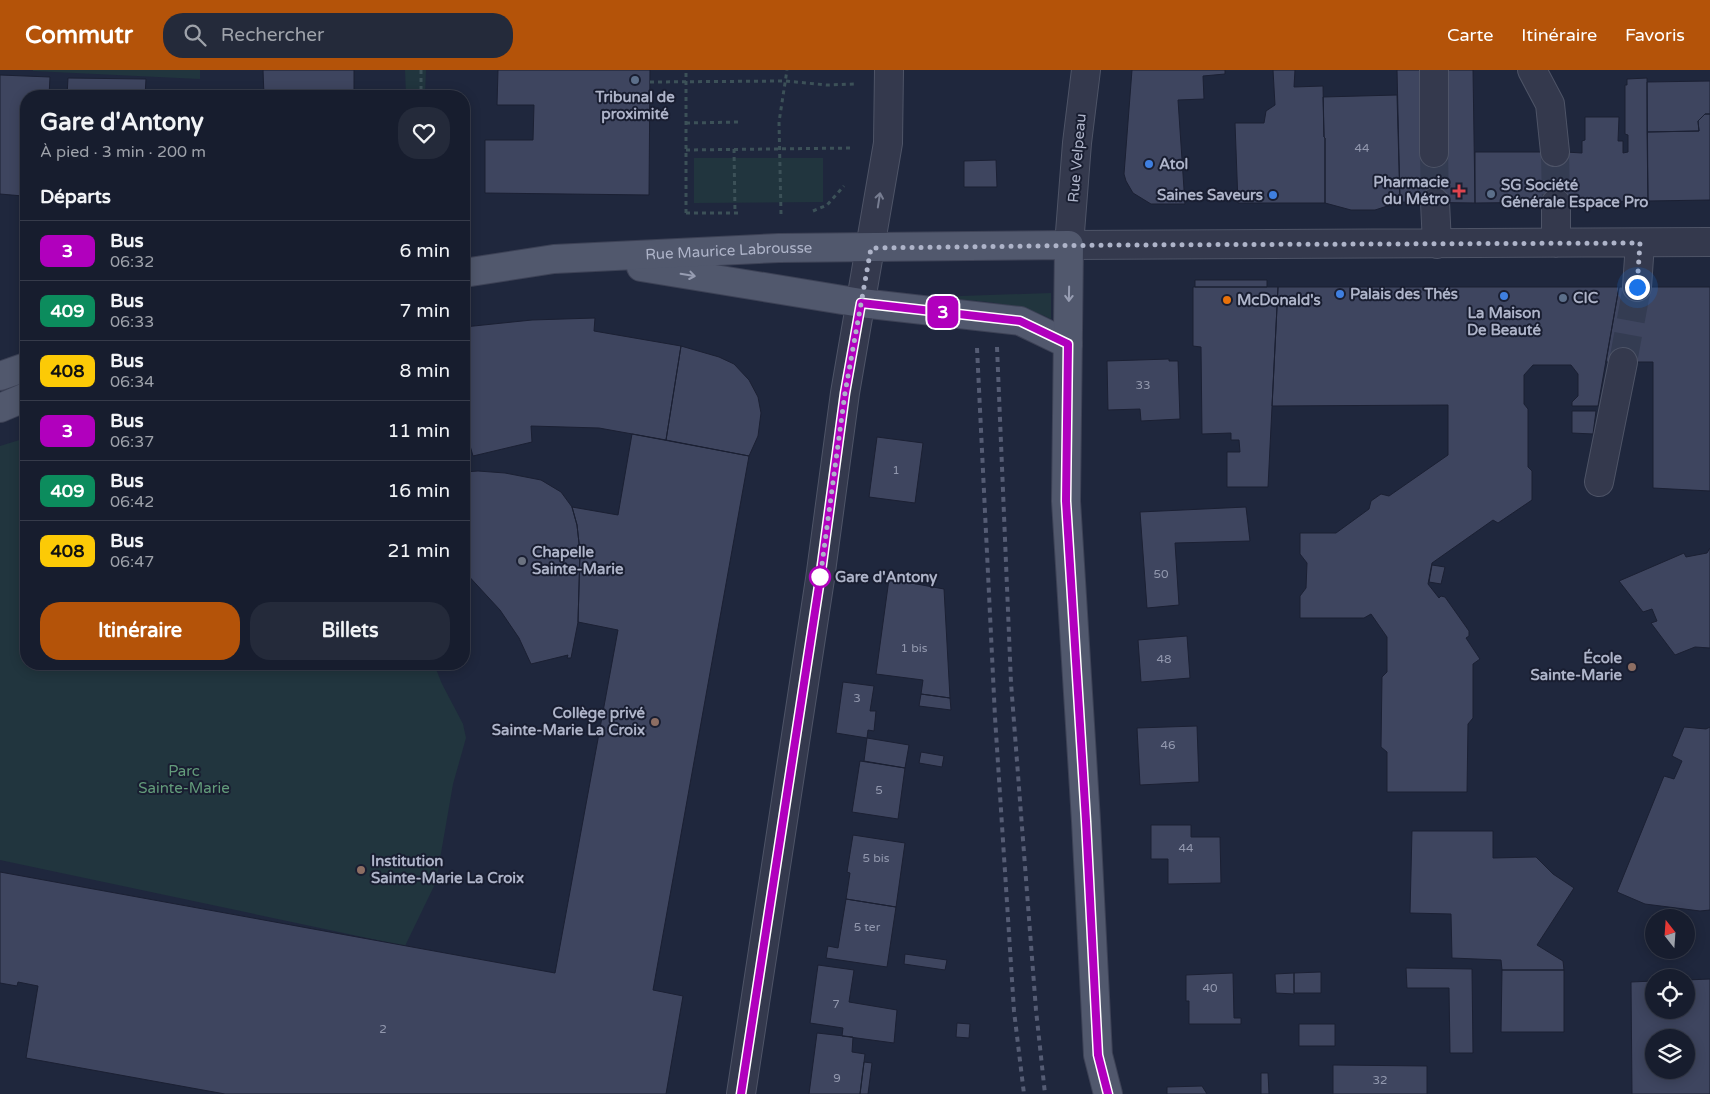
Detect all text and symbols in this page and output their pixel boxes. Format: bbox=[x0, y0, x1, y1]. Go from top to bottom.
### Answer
search box bbox=[163, 13, 513, 58]
text: Commutr bbox=[25, 21, 133, 50]
icon: search bbox=[181, 21, 209, 49]
text: Rechercher bbox=[221, 24, 324, 46]
text: Carte bbox=[1447, 24, 1493, 46]
text: Itinéraire bbox=[1521, 24, 1597, 46]
text: Favoris bbox=[1625, 24, 1685, 46]
marker: Tribunal de proximité bbox=[629, 74, 641, 86]
place label: Tribunal de proximité bbox=[594, 88, 675, 124]
button: heart bbox=[398, 107, 450, 159]
text: Gare d'Antony bbox=[40, 108, 204, 137]
street label: Rue Velpeau bbox=[1064, 113, 1090, 203]
house number: 44 bbox=[1354, 141, 1370, 155]
text: À pied · 3 min · 200 m bbox=[40, 142, 206, 162]
place label: Atol bbox=[1159, 155, 1188, 173]
marker: Atol bbox=[1143, 158, 1155, 170]
place label: Pharmacie du Métro bbox=[1373, 173, 1449, 208]
place label: SG Société Générale Espace Pro bbox=[1501, 176, 1648, 212]
marker: Pharmacie du Métro bbox=[1453, 185, 1465, 197]
text: Départs bbox=[40, 186, 111, 208]
place label: Saines Saveurs bbox=[1157, 186, 1263, 204]
marker: SG Société Générale Espace Pro bbox=[1485, 188, 1497, 200]
marker: Saines Saveurs bbox=[1267, 189, 1279, 201]
one-way arrow bbox=[874, 192, 884, 208]
text: Bus bbox=[110, 230, 144, 252]
street label: Rue Maurice Labrousse bbox=[645, 239, 812, 264]
text: 3 bbox=[62, 240, 73, 262]
text: 6 min bbox=[399, 240, 450, 262]
text: 06:32 bbox=[110, 252, 154, 272]
one-way arrow bbox=[679, 270, 695, 280]
your location bbox=[1625, 275, 1650, 300]
place label: Palais des Thés bbox=[1350, 285, 1458, 303]
one-way arrow bbox=[1064, 286, 1074, 302]
marker: Palais des Thés bbox=[1334, 288, 1346, 300]
place label: CIC bbox=[1573, 289, 1599, 307]
text: Bus bbox=[110, 290, 144, 312]
marker: La Maison De Beauté bbox=[1498, 290, 1510, 302]
place label: McDonald's bbox=[1237, 291, 1321, 309]
marker: CIC bbox=[1557, 292, 1569, 304]
marker: McDonald's bbox=[1221, 294, 1233, 306]
line badge: 3 bbox=[927, 296, 959, 328]
text: 409 bbox=[51, 300, 84, 322]
text: 7 min bbox=[399, 300, 450, 322]
text: 3 bbox=[937, 301, 949, 323]
place label: La Maison De Beauté bbox=[1467, 304, 1541, 339]
text: 06:33 bbox=[110, 312, 154, 332]
text: Bus bbox=[110, 350, 144, 372]
text: 408 bbox=[51, 360, 84, 382]
text: 8 min bbox=[399, 360, 450, 382]
text: 06:34 bbox=[110, 372, 154, 392]
house number: 33 bbox=[1135, 378, 1151, 392]
text: Bus bbox=[110, 410, 144, 432]
text: 3 bbox=[62, 420, 73, 442]
text: 11 min bbox=[387, 420, 450, 442]
text: 06:37 bbox=[110, 432, 154, 452]
house number: 1 bbox=[892, 463, 900, 477]
text: Bus bbox=[110, 470, 144, 492]
text: 409 bbox=[51, 480, 84, 502]
text: 16 min bbox=[387, 480, 450, 502]
text: 06:42 bbox=[110, 492, 154, 512]
text: Bus bbox=[110, 530, 144, 552]
text: 408 bbox=[51, 540, 84, 562]
text: 21 min bbox=[387, 540, 450, 562]
place label: Chapelle Sainte-Marie bbox=[532, 543, 624, 578]
text: 06:47 bbox=[110, 552, 154, 572]
marker: Chapelle Sainte-Marie bbox=[516, 555, 528, 567]
marker: Gare d'Antony bbox=[809, 566, 831, 588]
house number: 50 bbox=[1153, 567, 1169, 581]
place label: Gare d'Antony bbox=[835, 568, 937, 587]
button: Itinéraire bbox=[40, 602, 240, 660]
button: Billets bbox=[250, 602, 450, 660]
house number: 1 bis bbox=[901, 641, 928, 655]
place label: École Sainte-Marie bbox=[1531, 648, 1623, 684]
house number: 48 bbox=[1156, 652, 1172, 666]
marker: École Sainte-Marie bbox=[1626, 661, 1638, 673]
house number: 3 bbox=[853, 691, 861, 705]
place label: Collège privé Sainte-Marie La Croix bbox=[492, 704, 646, 739]
marker: Collège privé Sainte-Marie La Croix bbox=[649, 716, 661, 728]
house number: 46 bbox=[1160, 738, 1176, 752]
park label: Parc Sainte-Marie bbox=[138, 762, 230, 797]
house number: 5 bbox=[875, 783, 883, 797]
house number: 44 bbox=[1178, 841, 1194, 855]
house number: 5 bis bbox=[863, 851, 890, 865]
place label: Institution Sainte-Marie La Croix bbox=[371, 852, 524, 887]
marker: Institution Sainte-Marie La Croix bbox=[355, 864, 367, 876]
north arrow bbox=[1645, 909, 1695, 959]
map controls bbox=[1645, 909, 1695, 1079]
house number: 5 ter bbox=[854, 920, 881, 934]
button: locate bbox=[1645, 969, 1695, 1019]
house number: 40 bbox=[1202, 981, 1218, 995]
house number: 7 bbox=[832, 997, 840, 1011]
house number: 2 bbox=[379, 1022, 387, 1036]
button: layers bbox=[1645, 1029, 1695, 1079]
house number: 9 bbox=[833, 1071, 841, 1085]
house number: 32 bbox=[1372, 1073, 1388, 1087]

